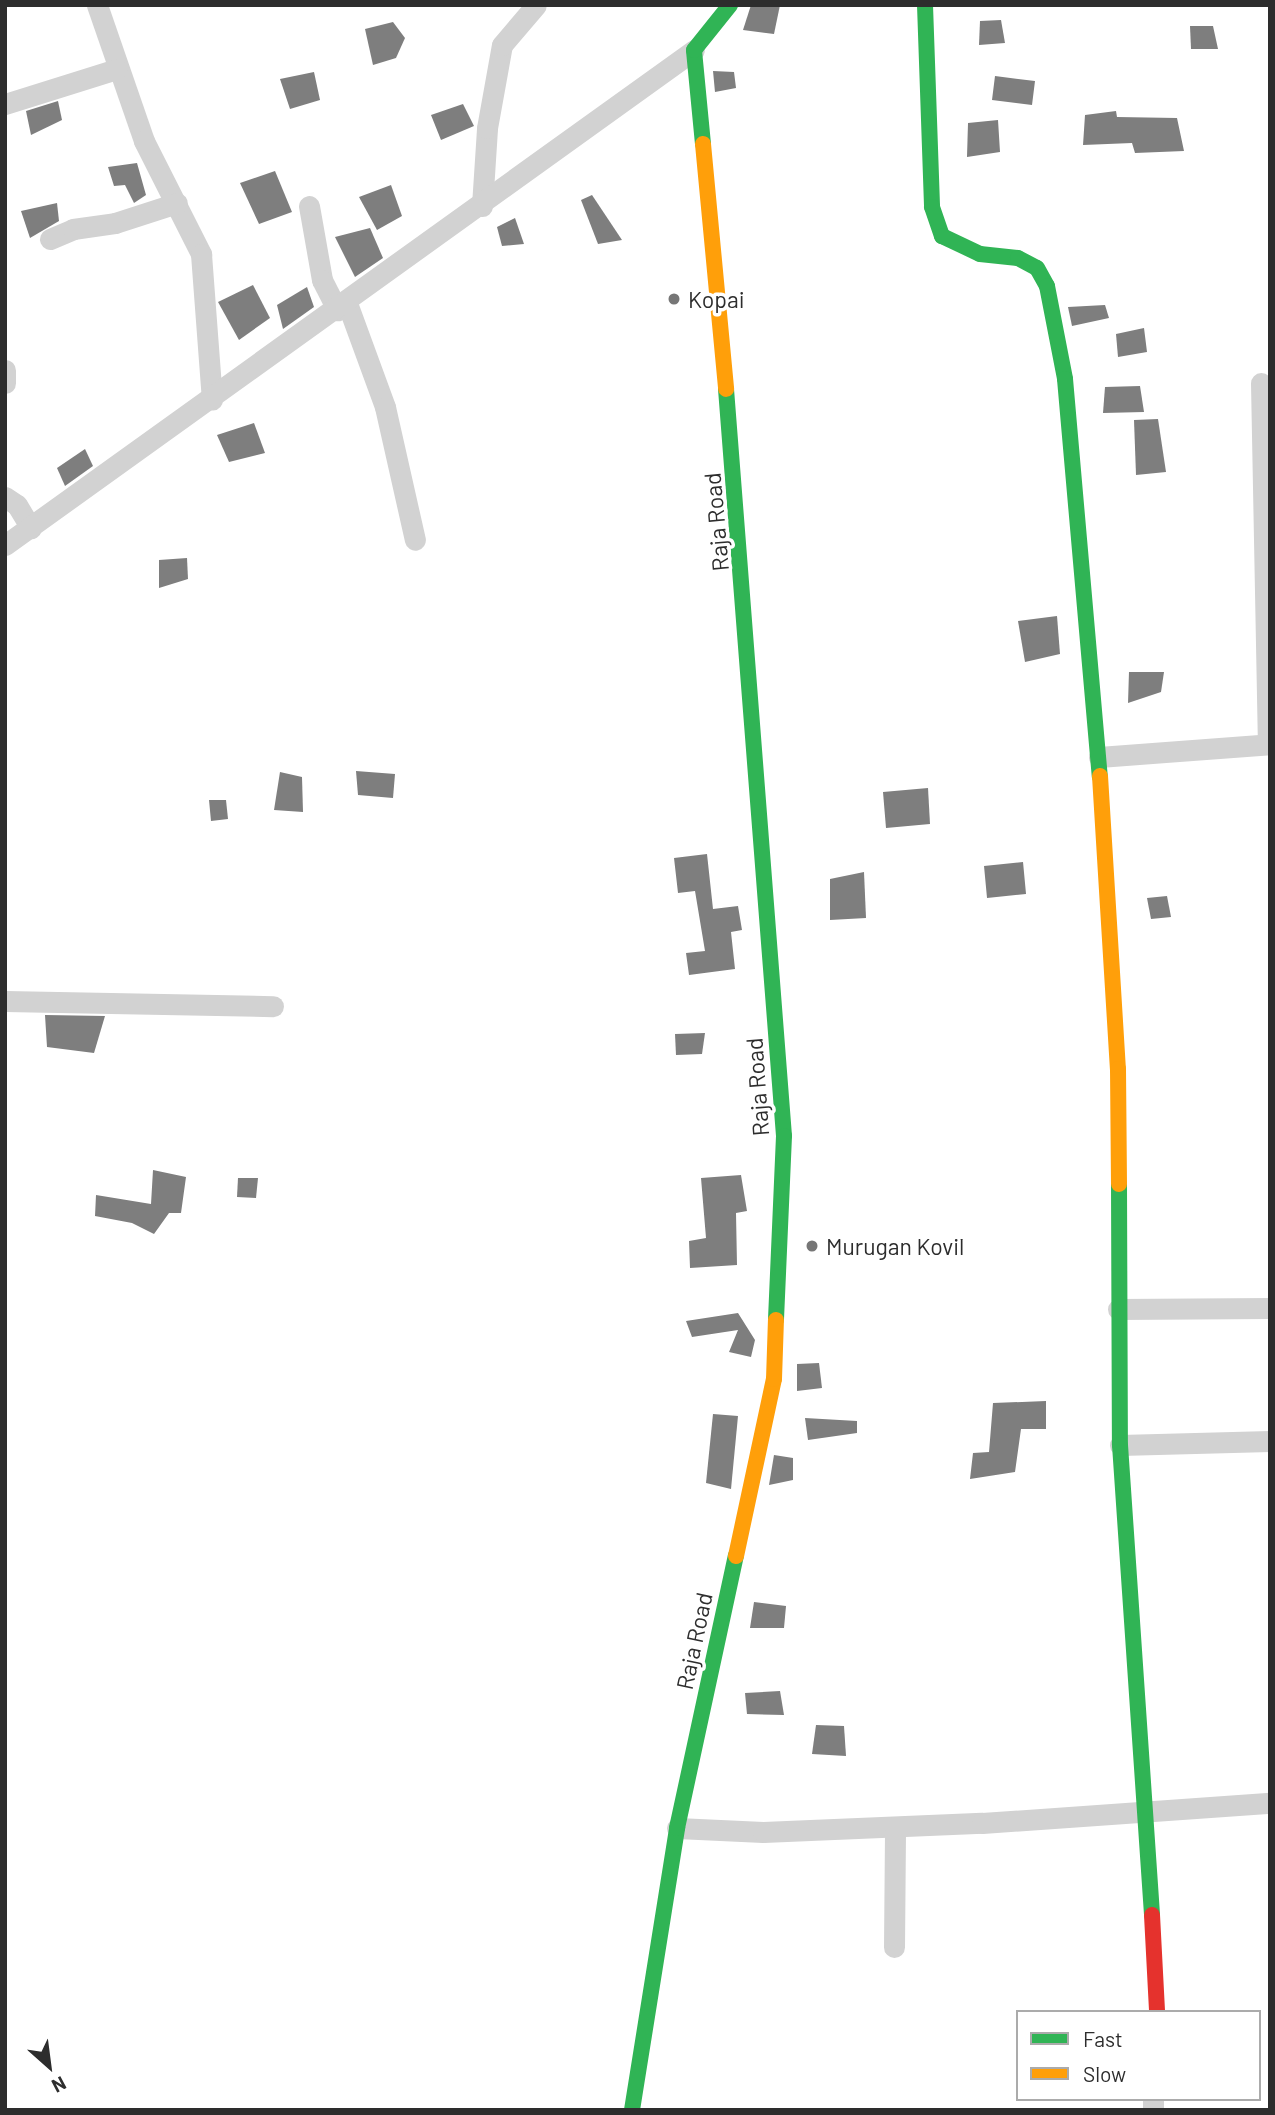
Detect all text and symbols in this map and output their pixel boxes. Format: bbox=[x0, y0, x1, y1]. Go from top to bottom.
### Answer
place label: Kopai bbox=[688, 285, 745, 313]
marker: Kopai bbox=[666, 291, 682, 307]
street label: Raja Road bbox=[698, 472, 734, 572]
street label: Raja Road bbox=[740, 1037, 774, 1137]
place label: Murugan Kovil bbox=[826, 1232, 964, 1260]
marker: Murugan Kovil bbox=[804, 1238, 820, 1254]
street label: Raja Road bbox=[670, 1590, 718, 1692]
legend bbox=[1016, 2010, 1261, 2101]
text: Fast bbox=[1083, 2026, 1123, 2051]
north arrow bbox=[14, 2031, 84, 2101]
text: Slow bbox=[1083, 2061, 1126, 2086]
text: N bbox=[48, 2072, 70, 2098]

